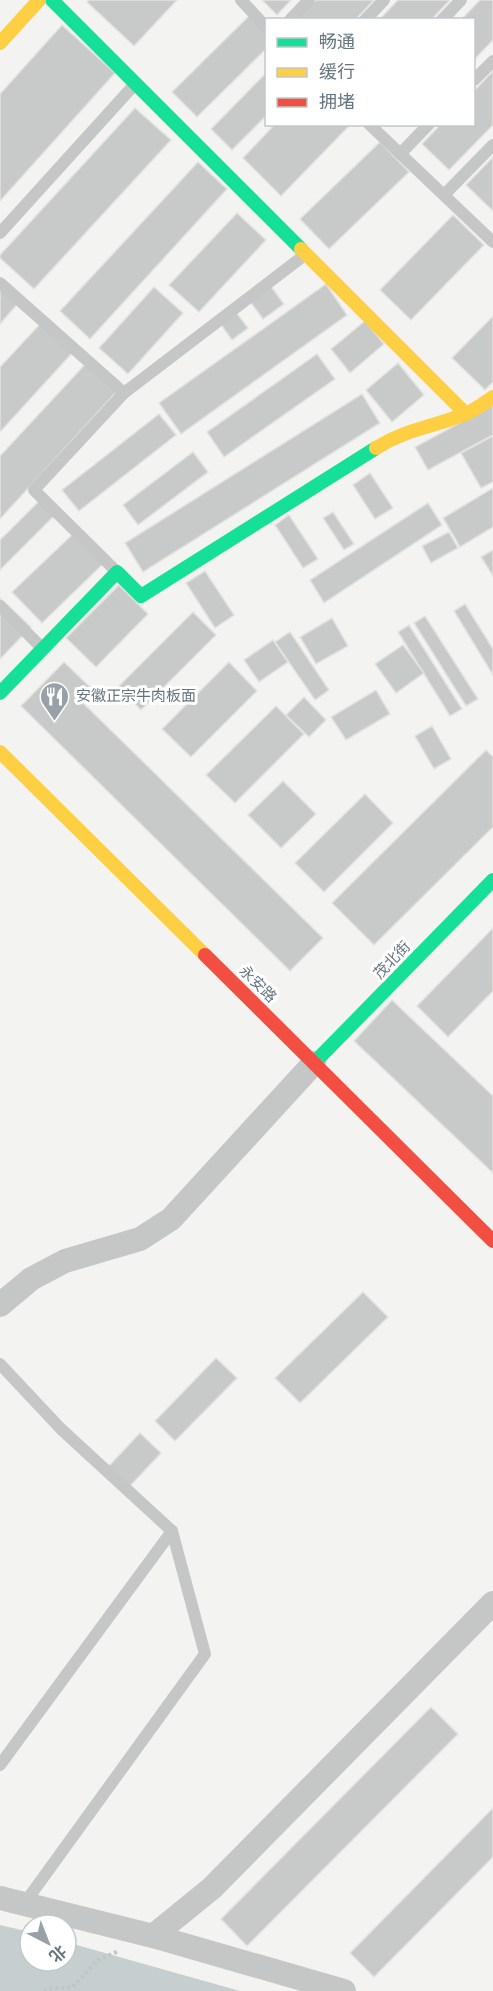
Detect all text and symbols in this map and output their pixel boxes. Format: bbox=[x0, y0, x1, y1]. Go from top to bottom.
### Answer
legend bbox=[265, 18, 475, 126]
text: 畅通 bbox=[319, 30, 355, 54]
text: 缓行 bbox=[319, 60, 355, 84]
text: 拥堵 bbox=[319, 90, 355, 114]
restaurant icon: 安徽正宗牛肉板面 bbox=[39, 680, 71, 722]
place label: 安徽正宗牛肉板面 bbox=[76, 686, 196, 706]
street label: 茂北街 bbox=[369, 937, 415, 983]
street label: 永安路 bbox=[235, 961, 281, 1007]
north arrow bbox=[18, 1913, 78, 1973]
text: 北 bbox=[44, 1940, 71, 1967]

